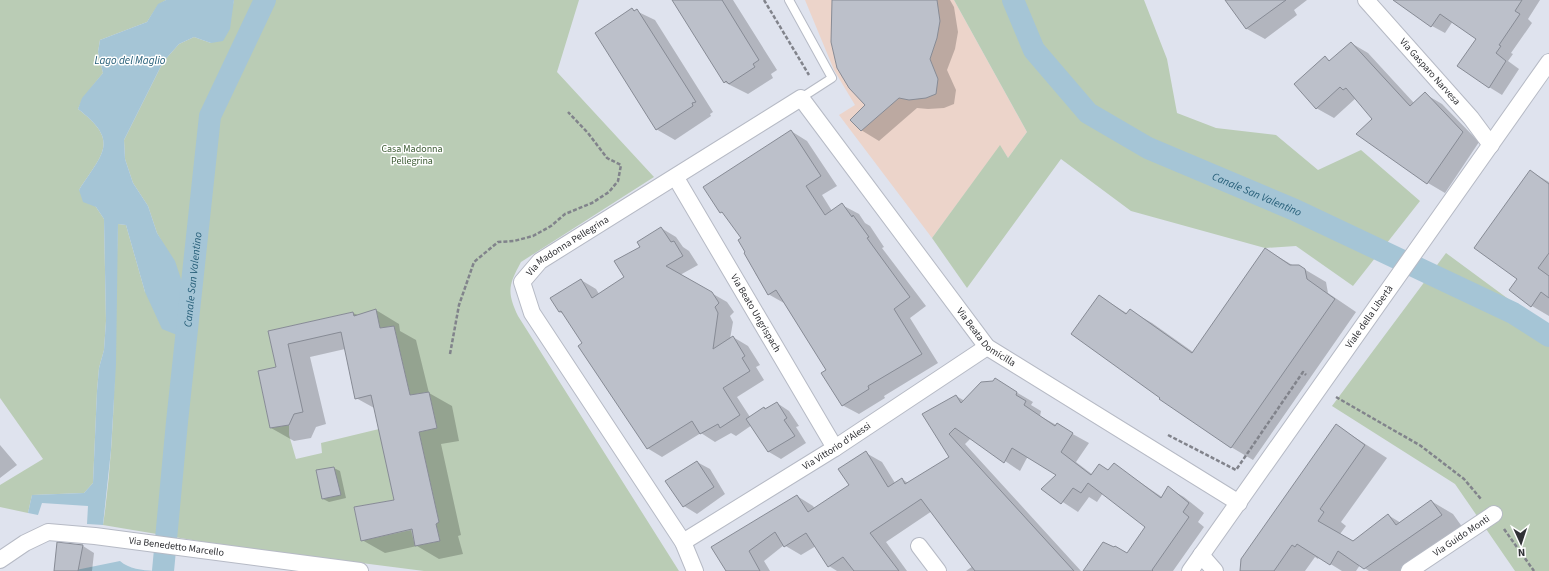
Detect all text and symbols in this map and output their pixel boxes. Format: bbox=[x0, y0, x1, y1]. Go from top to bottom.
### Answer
street label: Via Gasparo Narvesa bbox=[1396, 35, 1463, 108]
water label: Lago del Maglio bbox=[94, 53, 166, 68]
park label: Casa Madonna Pellegrina bbox=[381, 142, 443, 168]
water label: Canale San Valentino bbox=[1210, 168, 1305, 220]
street label: Via Madonna Pellegrina bbox=[523, 213, 612, 279]
water label: Canale San Valentino bbox=[180, 231, 205, 328]
street label: Via Beato Ungrispach bbox=[727, 272, 784, 355]
street label: Viale della Libertà bbox=[1342, 282, 1396, 351]
street label: Via Beata Domicilla bbox=[953, 305, 1018, 370]
street label: Via Vittorio d'Alessi bbox=[800, 419, 874, 474]
street label: Via Guido Monti bbox=[1430, 512, 1493, 560]
north arrow bbox=[1501, 523, 1541, 563]
street label: Via Benedetto Marcello bbox=[128, 534, 225, 560]
text: N bbox=[1517, 545, 1526, 560]

